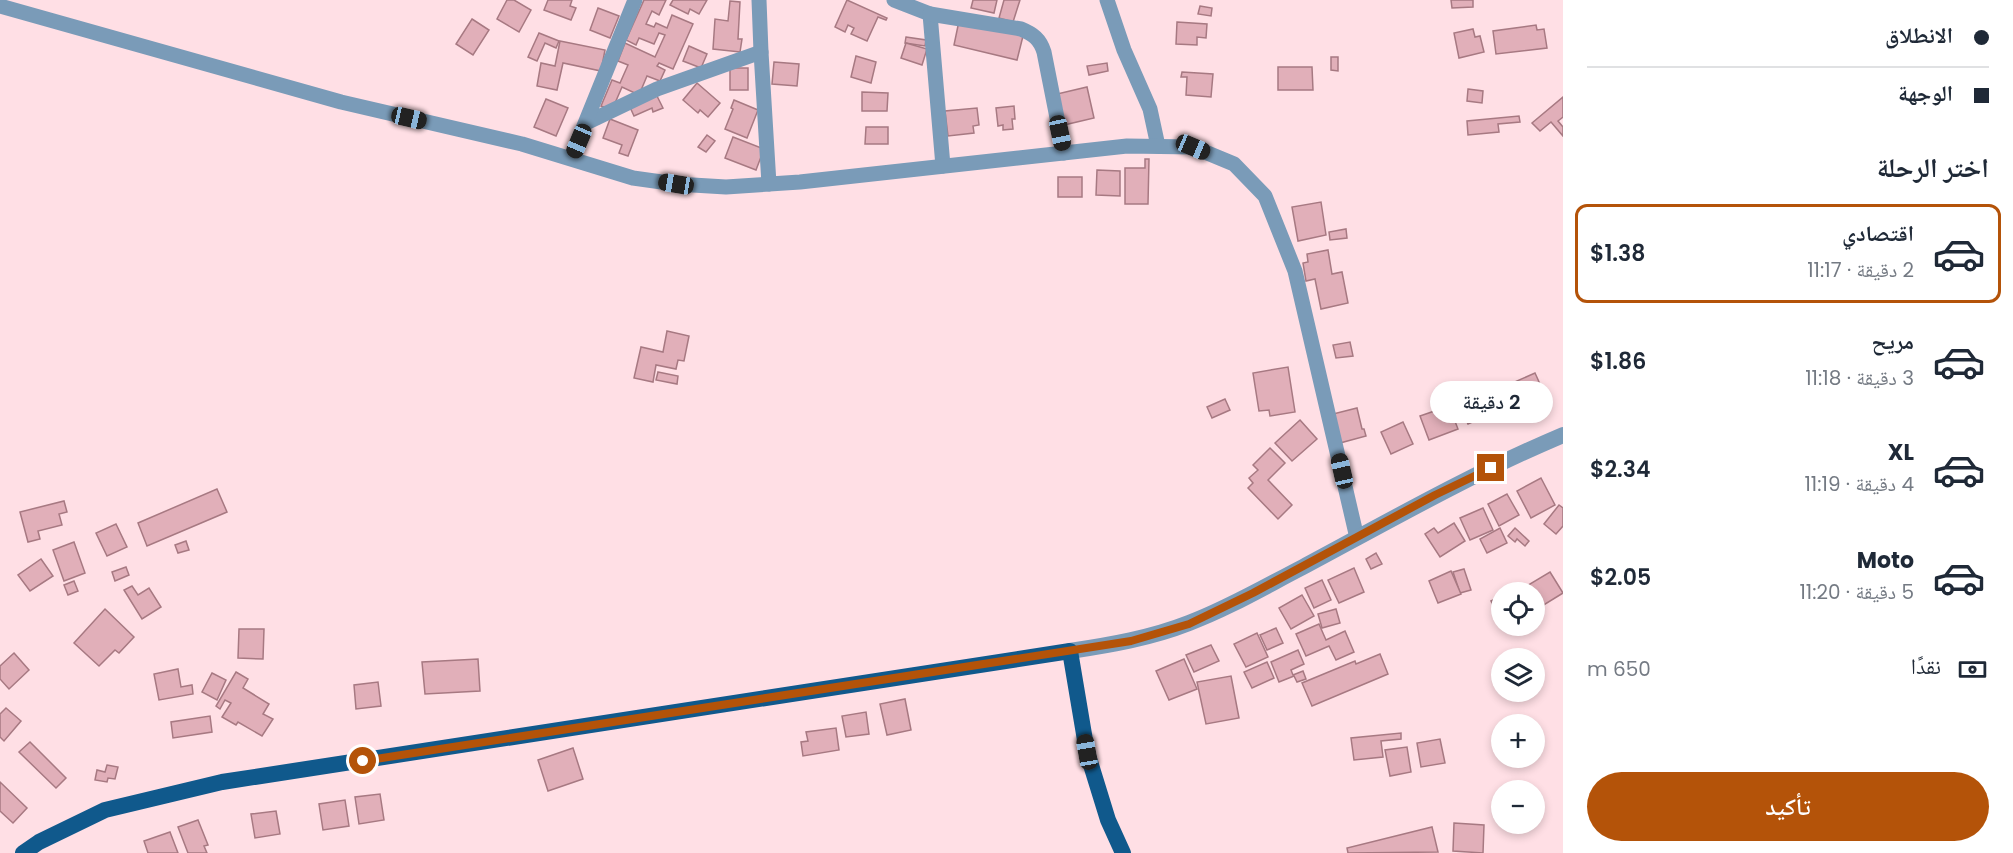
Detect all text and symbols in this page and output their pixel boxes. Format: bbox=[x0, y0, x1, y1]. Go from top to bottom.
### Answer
text: الانطلاق bbox=[1885, 20, 1953, 51]
text: الوجهة bbox=[1898, 78, 1953, 109]
car bbox=[389, 105, 429, 131]
car bbox=[1047, 114, 1073, 152]
car bbox=[564, 121, 594, 161]
car bbox=[1173, 132, 1213, 162]
text: اختر الرحلة bbox=[1877, 149, 1989, 186]
car bbox=[657, 172, 695, 196]
text: اقتصادي bbox=[1842, 218, 1914, 249]
icon: car bbox=[1932, 227, 1986, 281]
text: $1.38 bbox=[1590, 238, 1645, 269]
text: 2 دقيقة · 11:17 bbox=[1807, 256, 1914, 284]
text: مريح bbox=[1871, 326, 1914, 357]
icon: car bbox=[1932, 335, 1986, 389]
text: $1.86 bbox=[1590, 346, 1646, 377]
text: 3 دقيقة · 11:18 bbox=[1805, 364, 1914, 392]
callout: 2 دقيقة bbox=[1430, 381, 1552, 423]
text: 2 دقيقة bbox=[1463, 388, 1520, 416]
text: XL bbox=[1888, 437, 1914, 468]
icon: car bbox=[1932, 443, 1986, 497]
car bbox=[1329, 451, 1355, 491]
route end bbox=[1477, 454, 1504, 481]
text: $2.34 bbox=[1590, 454, 1650, 485]
text: 4 دقيقة · 11:19 bbox=[1804, 470, 1914, 498]
text: Moto bbox=[1857, 545, 1914, 576]
icon: car bbox=[1932, 551, 1986, 605]
text: $2.05 bbox=[1590, 562, 1651, 593]
text: 5 دقيقة · 11:20 bbox=[1799, 578, 1914, 606]
map controls bbox=[1491, 582, 1545, 834]
button: locate bbox=[1491, 582, 1545, 636]
button: layers bbox=[1491, 648, 1545, 702]
text: نقدًا bbox=[1911, 651, 1941, 682]
icon: cash bbox=[1956, 653, 1989, 686]
text: 650 m bbox=[1587, 655, 1651, 683]
button: + bbox=[1491, 714, 1545, 768]
car bbox=[1075, 733, 1099, 771]
route start bbox=[349, 747, 376, 774]
button: تأكيد bbox=[1587, 772, 1989, 841]
button: − bbox=[1491, 780, 1545, 834]

